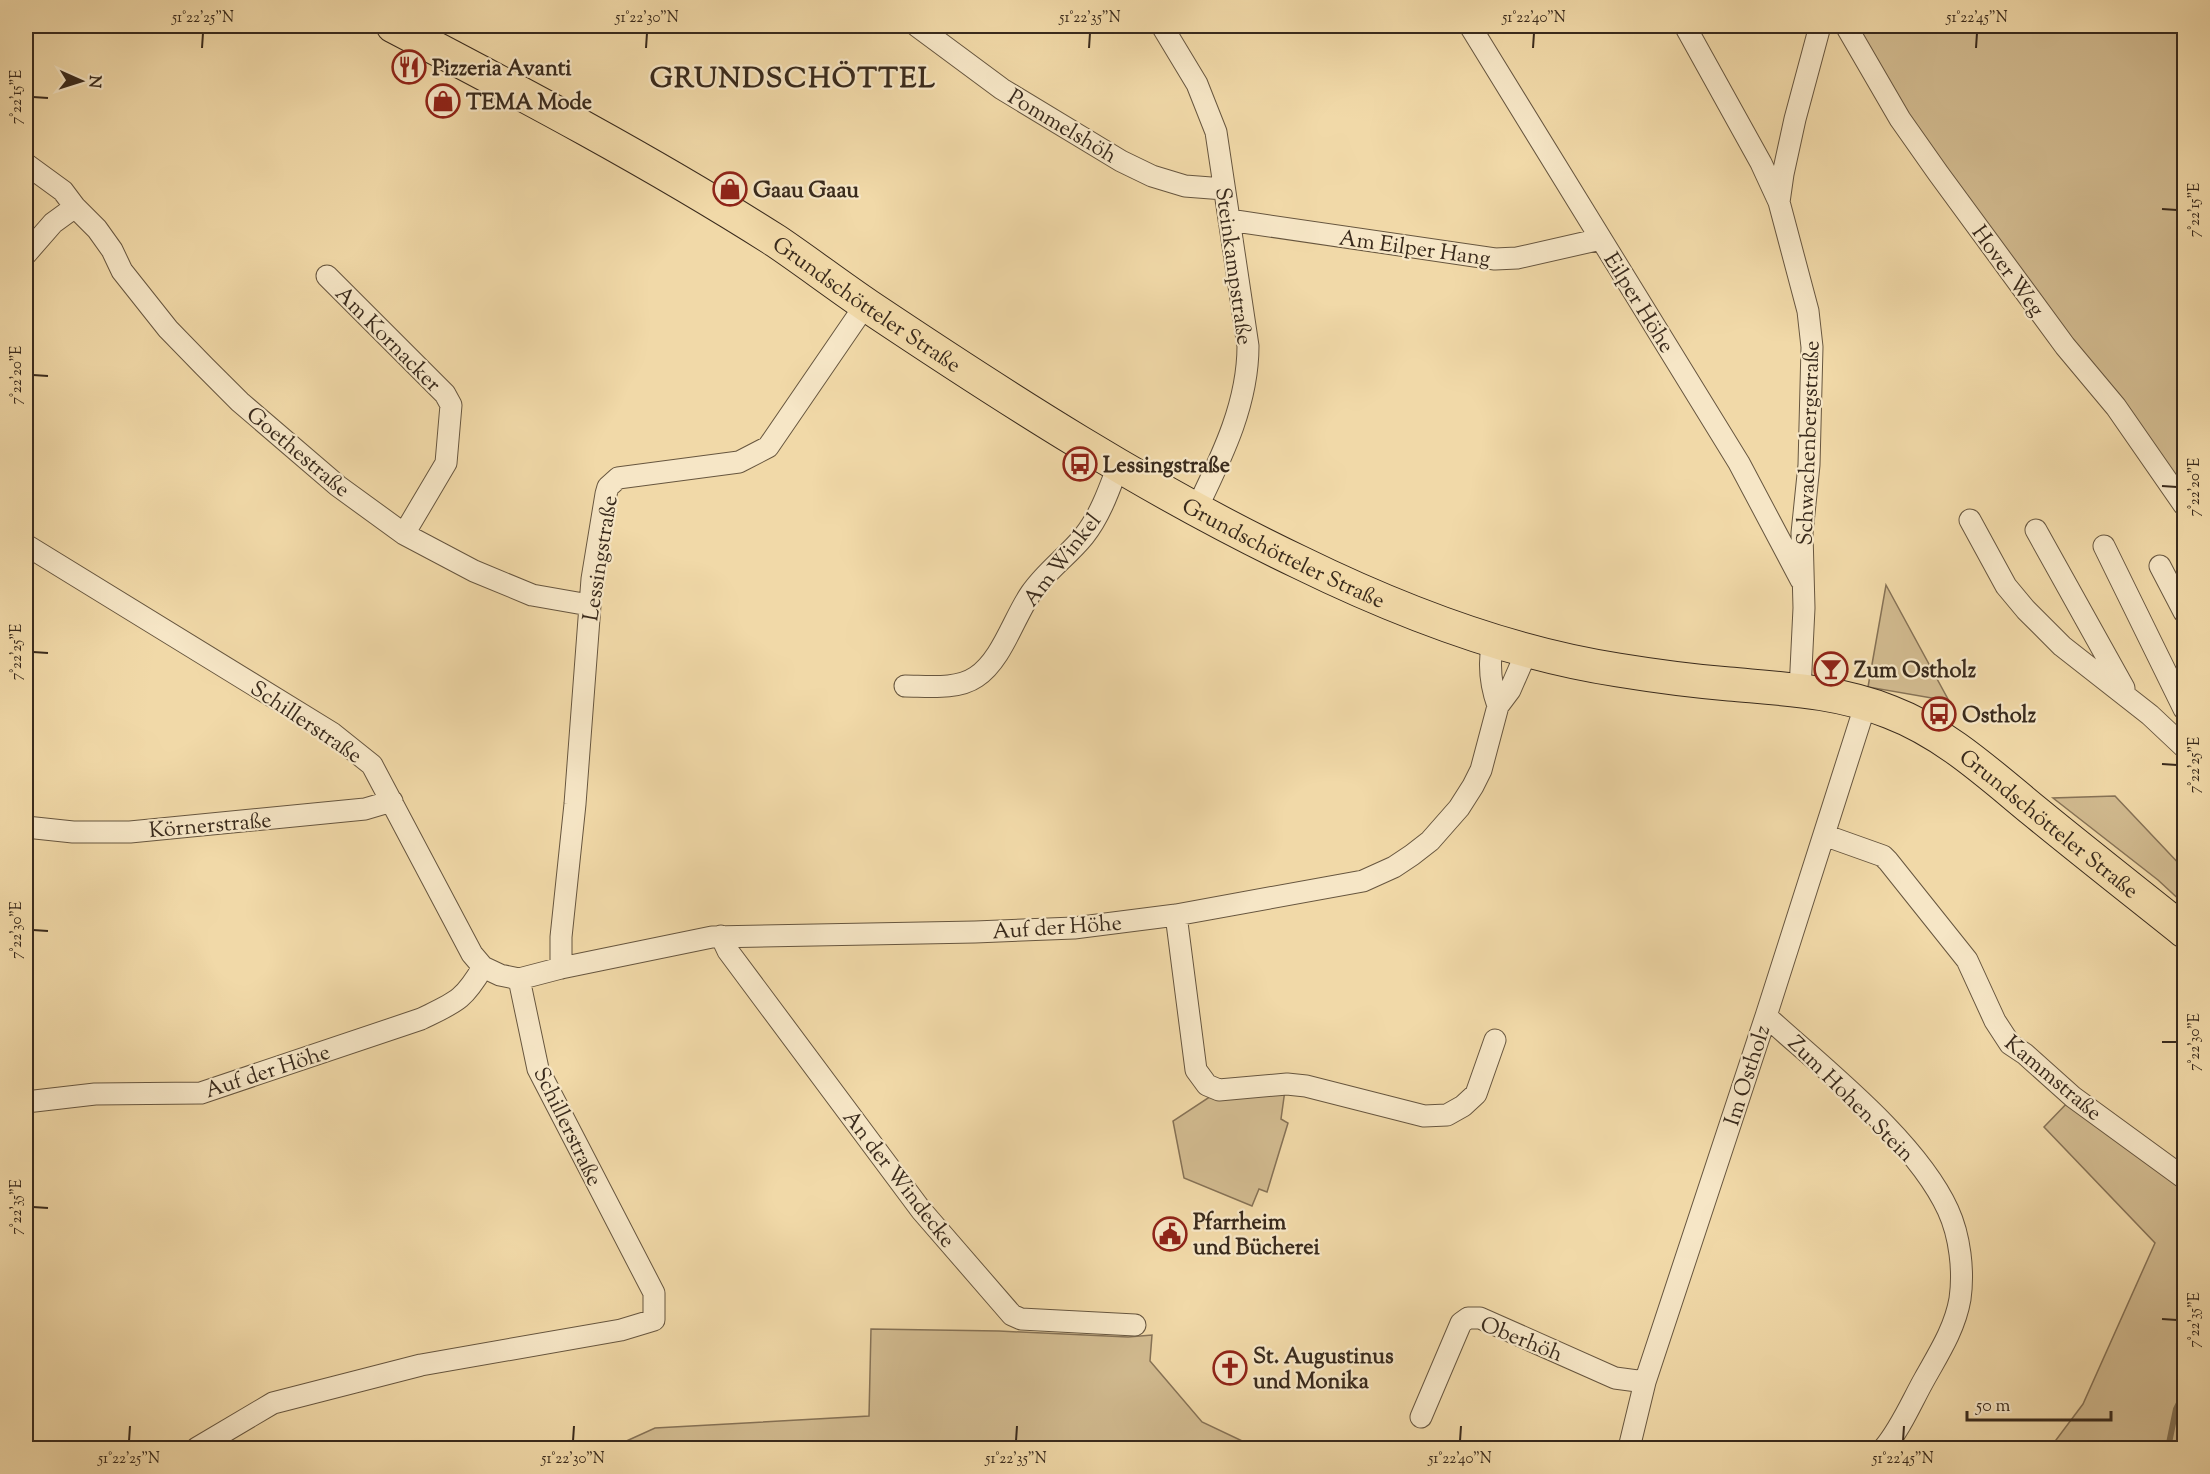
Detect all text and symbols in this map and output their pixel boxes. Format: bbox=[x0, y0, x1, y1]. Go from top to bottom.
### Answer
text: 51°22'25"N bbox=[171, 8, 234, 29]
text: 51°22'30"N bbox=[614, 8, 679, 29]
text: 51°22'35"N bbox=[1058, 8, 1121, 29]
text: 51°22'40"N bbox=[1501, 8, 1566, 29]
text: 51°22'45"N bbox=[1945, 8, 2008, 29]
restaurant icon: Pizzeria Avanti bbox=[391, 49, 427, 85]
north arrow bbox=[51, 51, 111, 111]
place label: Pizzeria Avanti bbox=[432, 54, 572, 86]
district label: GRUNDSCHÖTTEL bbox=[650, 60, 936, 100]
text: 7°22'15"E bbox=[7, 70, 28, 124]
text: N bbox=[82, 75, 105, 89]
street label: Pommelshöh bbox=[1001, 82, 1122, 173]
shop icon: TEMA Mode bbox=[425, 83, 461, 119]
place label: TEMA Mode bbox=[466, 88, 592, 120]
shop icon: Gaau Gaau bbox=[712, 171, 748, 207]
place label: Gaau Gaau bbox=[753, 176, 859, 208]
text: 7°22'15"E bbox=[2185, 183, 2206, 237]
street label: Steinkampstraße bbox=[1205, 186, 1259, 347]
street label: Hover Weg bbox=[1962, 219, 2051, 324]
street label: Am Eilper Hang bbox=[1337, 224, 1493, 276]
street label: Grundschötteler Straße bbox=[765, 230, 966, 382]
street label: Eilper Höhe bbox=[1594, 247, 1681, 360]
street label: Am Kornacker bbox=[327, 280, 447, 400]
street label: Schwachenbergstraße bbox=[1790, 340, 1830, 546]
text: 7°22'20"E bbox=[7, 346, 28, 404]
street label: Goethestraße bbox=[238, 400, 356, 506]
bus stop icon: Lessingstraße bbox=[1062, 446, 1098, 482]
place label: Lessingstraße bbox=[1103, 451, 1230, 483]
text: 7°22'20"E bbox=[2185, 458, 2206, 516]
street label: Grundschötteler Straße bbox=[1175, 492, 1389, 618]
street label: Lessingstraße bbox=[576, 493, 628, 624]
street label: Am Winkel bbox=[1017, 507, 1110, 614]
text: 7°22'25"E bbox=[7, 624, 28, 680]
bar icon: Zum Ostholz bbox=[1813, 651, 1849, 687]
place label: Zum Ostholz bbox=[1854, 656, 1977, 688]
street label: Schillerstraße bbox=[243, 674, 368, 773]
bus stop icon: Ostholz bbox=[1921, 696, 1957, 732]
place label: Ostholz bbox=[1962, 701, 2037, 733]
text: 7°22'25"E bbox=[2185, 737, 2206, 793]
street label: Grundschötteler Straße bbox=[1951, 743, 2144, 908]
street label: Körnerstraße bbox=[148, 806, 273, 848]
text: 7°22'30"E bbox=[7, 901, 28, 959]
street label: Auf der Höhe bbox=[991, 909, 1123, 949]
text: 7°22'30"E bbox=[2185, 1013, 2206, 1071]
street label: Im Ostholz bbox=[1718, 1021, 1780, 1130]
street label: Zum Hohen Stein bbox=[1779, 1029, 1921, 1171]
street label: Kammstraße bbox=[1996, 1029, 2108, 1130]
street label: Auf der Höhe bbox=[201, 1038, 335, 1108]
street label: Schillerstraße bbox=[524, 1062, 609, 1192]
street label: An der Windecke bbox=[834, 1104, 962, 1256]
text: 7°22'35"E bbox=[7, 1179, 28, 1235]
place label: Pfarrheim und Bücherei bbox=[1193, 1208, 1320, 1265]
public building icon: Pfarrheim und Bücherei bbox=[1152, 1216, 1188, 1252]
text: 7°22'35"E bbox=[2185, 1292, 2206, 1348]
street label: Oberhöh bbox=[1475, 1310, 1567, 1372]
place label: St. Augustinus und Monika bbox=[1253, 1342, 1394, 1399]
church icon: St. Augustinus und Monika bbox=[1212, 1350, 1248, 1386]
scale bar bbox=[1967, 1384, 2111, 1422]
text: 50 m bbox=[1975, 1394, 2011, 1420]
text: 51°22'25"N bbox=[97, 1449, 160, 1470]
text: 51°22'30"N bbox=[540, 1449, 605, 1470]
text: 51°22'35"N bbox=[984, 1449, 1047, 1470]
text: 51°22'40"N bbox=[1427, 1449, 1492, 1470]
text: 51°22'45"N bbox=[1871, 1449, 1934, 1470]

